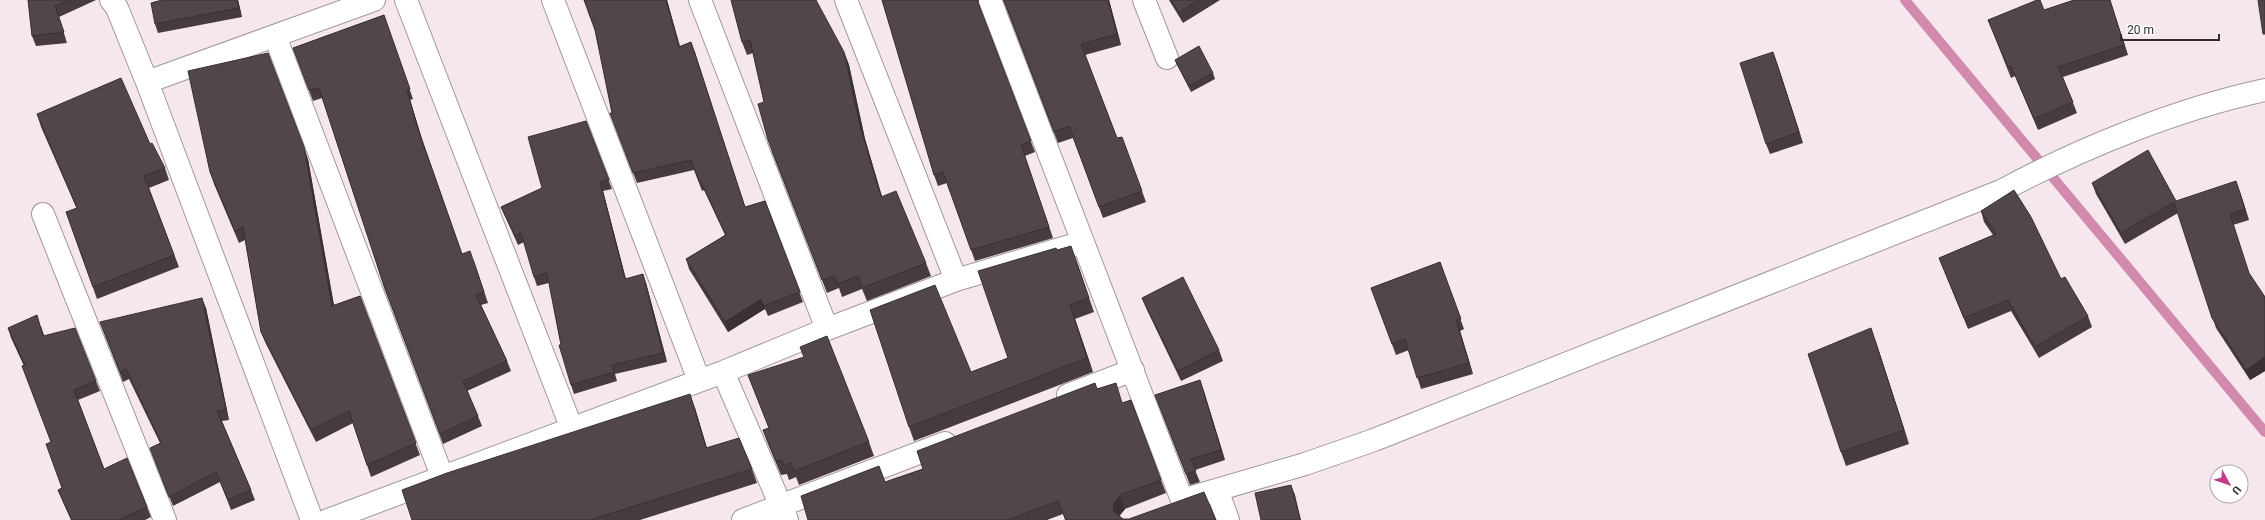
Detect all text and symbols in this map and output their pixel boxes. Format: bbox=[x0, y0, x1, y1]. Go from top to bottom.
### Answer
scale bar bbox=[2121, 16, 2219, 42]
text: 20 m bbox=[2127, 23, 2154, 37]
north arrow bbox=[2209, 464, 2249, 504]
text: U bbox=[2229, 483, 2244, 497]

